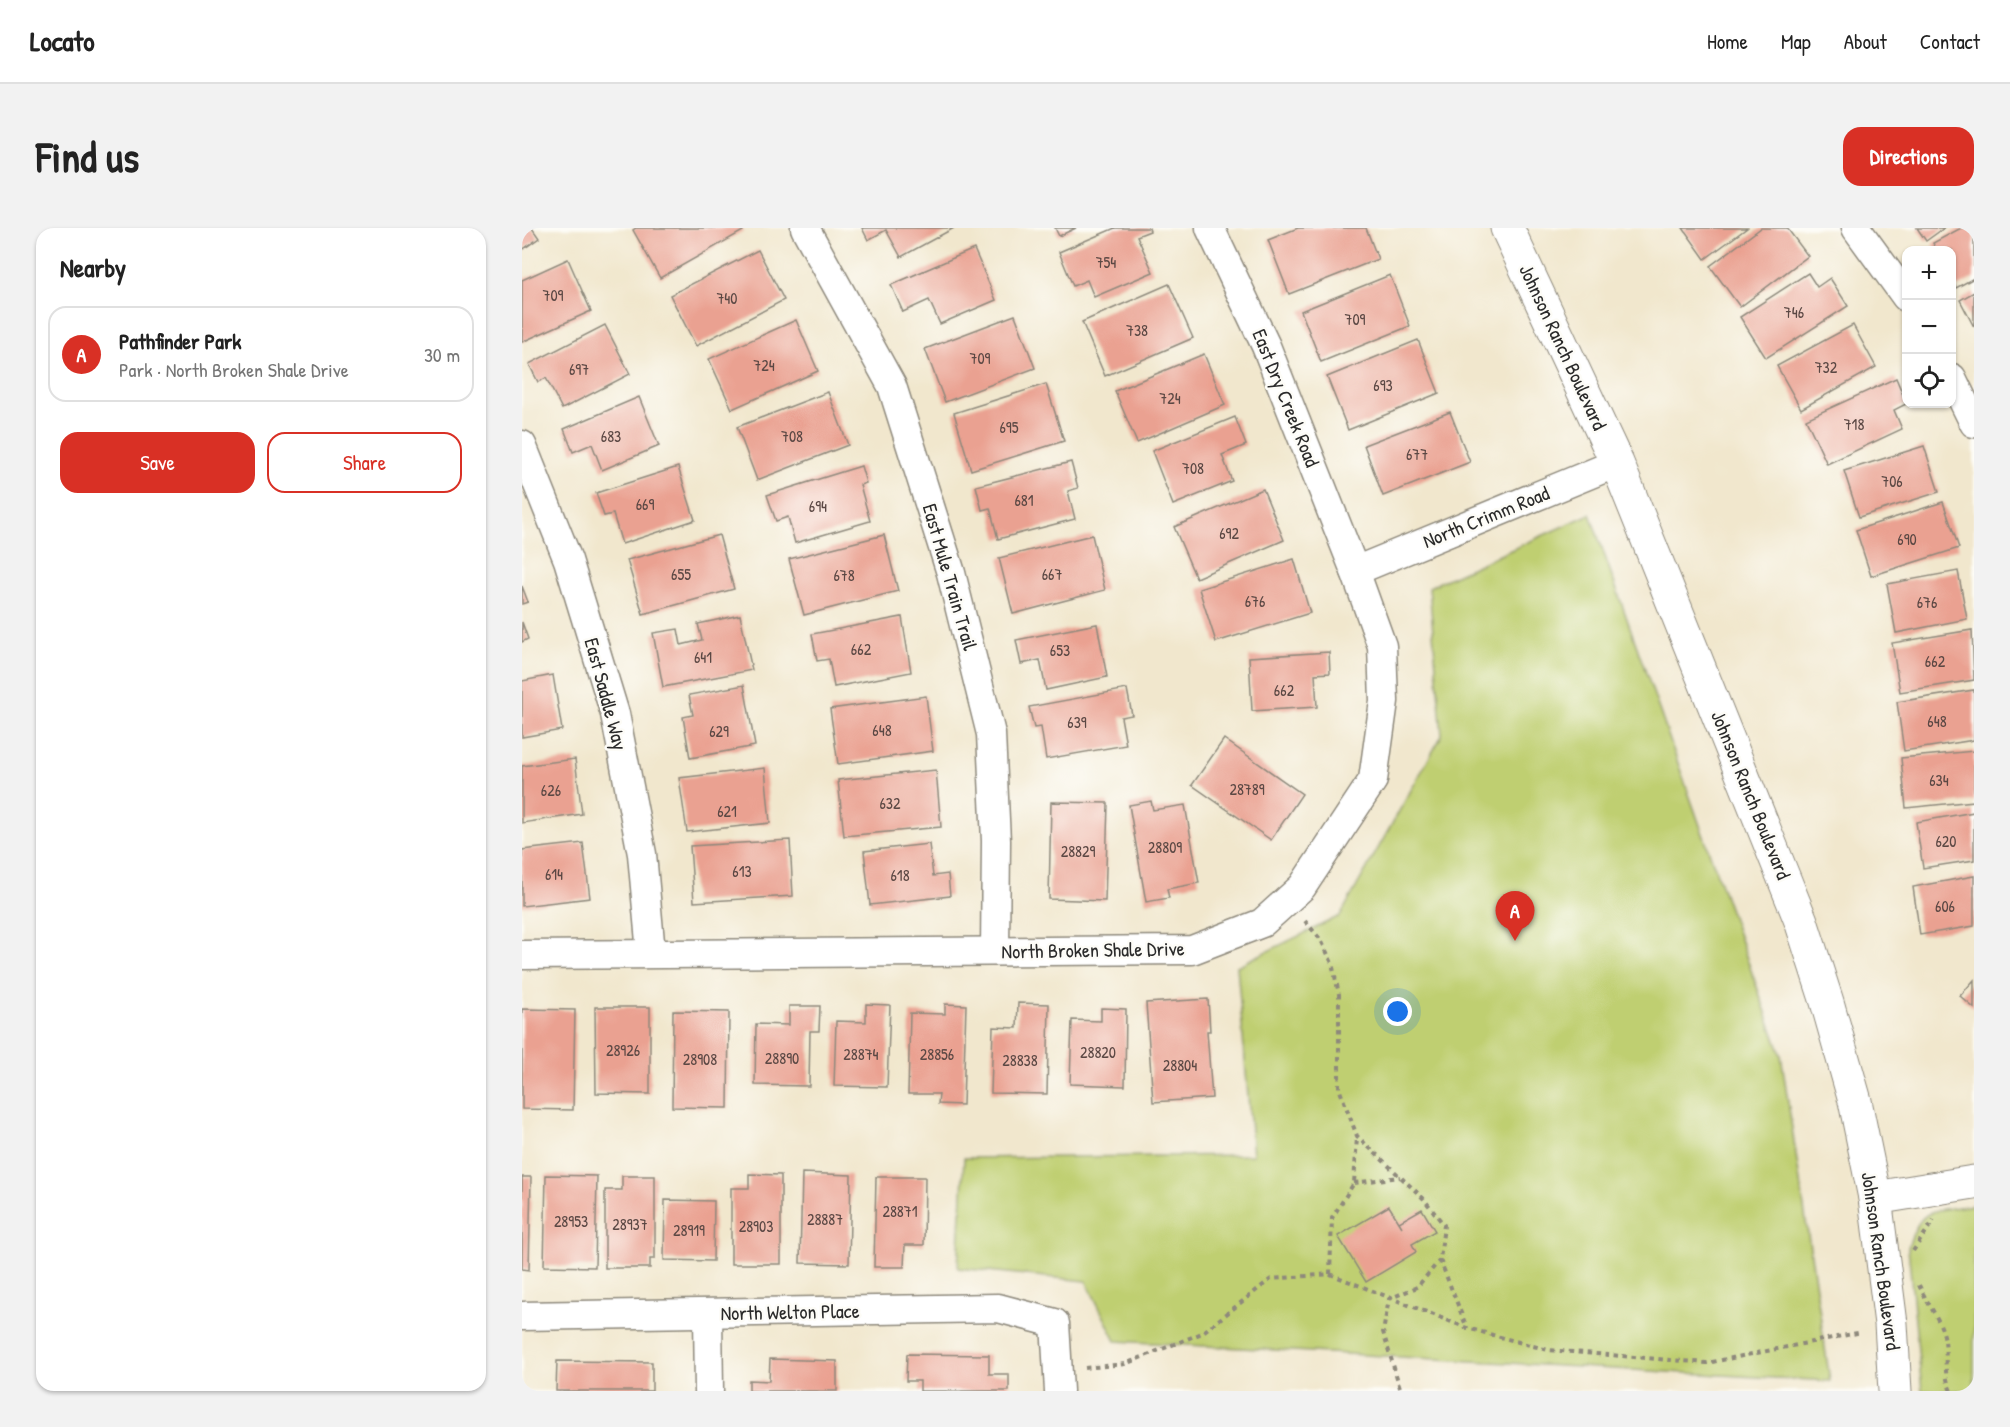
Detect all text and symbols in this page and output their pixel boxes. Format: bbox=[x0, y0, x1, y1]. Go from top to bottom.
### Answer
text: Locato bbox=[30, 22, 94, 60]
text: Home bbox=[1707, 27, 1748, 56]
text: Map bbox=[1781, 27, 1811, 56]
text: About bbox=[1844, 27, 1887, 56]
text: Contact bbox=[1920, 27, 1980, 56]
button: Directions bbox=[1843, 127, 1974, 186]
text: Find us bbox=[36, 128, 139, 185]
map controls bbox=[1902, 246, 1956, 408]
button: + bbox=[1902, 246, 1956, 300]
text: Nearby bbox=[60, 250, 126, 285]
house number: 754 bbox=[1096, 251, 1116, 273]
street label: Johnson Ranch Boulevard bbox=[1513, 260, 1614, 434]
house number: 709 bbox=[543, 284, 564, 306]
house number: 740 bbox=[716, 287, 738, 309]
button: − bbox=[1902, 300, 1956, 354]
house number: 746 bbox=[1784, 301, 1804, 323]
house number: 709 bbox=[1345, 308, 1366, 330]
house number: 738 bbox=[1126, 319, 1148, 341]
street label: East Dry Creek Road bbox=[1247, 325, 1326, 471]
text: Pathfinder Park bbox=[119, 326, 241, 356]
text: A bbox=[77, 341, 86, 368]
text: 30 m bbox=[424, 341, 460, 368]
house number: 709 bbox=[970, 347, 991, 369]
house number: 724 bbox=[753, 354, 775, 376]
button: locate bbox=[1902, 354, 1956, 408]
text: Park · North Broken Shale Drive bbox=[119, 356, 349, 383]
house number: 732 bbox=[1815, 356, 1838, 378]
house number: 697 bbox=[569, 358, 589, 380]
house number: 693 bbox=[1373, 374, 1393, 396]
house number: 724 bbox=[1159, 387, 1181, 409]
house number: 718 bbox=[1844, 413, 1864, 435]
house number: 695 bbox=[999, 416, 1019, 438]
house number: 683 bbox=[601, 425, 621, 447]
house number: 708 bbox=[781, 425, 803, 447]
button: Save bbox=[60, 432, 255, 493]
button: Share bbox=[267, 432, 462, 493]
house number: 677 bbox=[1406, 443, 1428, 465]
house number: 708 bbox=[1182, 457, 1204, 479]
house number: 706 bbox=[1881, 470, 1903, 492]
street label: North Crimm Road bbox=[1419, 479, 1553, 554]
house number: 681 bbox=[1014, 489, 1034, 511]
house number: 669 bbox=[636, 493, 654, 515]
house number: 694 bbox=[809, 495, 827, 517]
street label: East Mule Train Trail bbox=[917, 500, 985, 654]
house number: 692 bbox=[1219, 522, 1239, 544]
house number: 690 bbox=[1897, 528, 1917, 550]
house number: 655 bbox=[671, 563, 691, 585]
house number: 667 bbox=[1042, 563, 1062, 585]
house number: 678 bbox=[833, 564, 855, 586]
house number: 676 bbox=[1245, 590, 1265, 612]
house number: 676 bbox=[1917, 591, 1937, 613]
street label: East Saddle Way bbox=[579, 635, 634, 753]
house number: 662 bbox=[851, 638, 872, 660]
house number: 653 bbox=[1050, 639, 1070, 661]
house number: 641 bbox=[694, 646, 712, 668]
house number: 662 bbox=[1925, 650, 1946, 672]
house number: 662 bbox=[1274, 679, 1295, 701]
street label: Johnson Ranch Boulevard bbox=[1705, 706, 1798, 883]
house number: 648 bbox=[1927, 710, 1947, 732]
house number: 639 bbox=[1067, 711, 1087, 733]
house number: 648 bbox=[872, 719, 892, 741]
house number: 629 bbox=[709, 720, 729, 742]
house number: 634 bbox=[1929, 769, 1949, 791]
house number: 28789 bbox=[1229, 778, 1265, 800]
house number: 626 bbox=[541, 779, 561, 801]
house number: 632 bbox=[879, 792, 901, 814]
house number: 621 bbox=[717, 800, 737, 822]
house number: 620 bbox=[1935, 830, 1957, 852]
house number: 28809 bbox=[1148, 836, 1182, 858]
house number: 28829 bbox=[1061, 840, 1095, 862]
house number: 613 bbox=[732, 860, 752, 882]
house number: 614 bbox=[545, 863, 563, 885]
house number: 618 bbox=[890, 864, 910, 886]
pin: A bbox=[1496, 892, 1534, 941]
house number: 606 bbox=[1935, 895, 1955, 917]
street label: North Broken Shale Drive bbox=[1001, 934, 1185, 965]
your location bbox=[1383, 997, 1412, 1026]
house number: 28926 bbox=[606, 1039, 640, 1061]
house number: 28820 bbox=[1080, 1041, 1116, 1063]
house number: 28874 bbox=[843, 1043, 879, 1065]
house number: 28856 bbox=[920, 1043, 954, 1065]
house number: 28890 bbox=[765, 1047, 799, 1069]
house number: 28908 bbox=[683, 1048, 717, 1070]
house number: 28838 bbox=[1002, 1049, 1038, 1071]
house number: 28804 bbox=[1163, 1054, 1197, 1076]
street label: Johnson Ranch Boulevard bbox=[1856, 1170, 1907, 1352]
house number: 28871 bbox=[882, 1200, 918, 1222]
house number: 28887 bbox=[807, 1208, 843, 1230]
house number: 28953 bbox=[554, 1210, 588, 1232]
house number: 28937 bbox=[612, 1213, 648, 1235]
house number: 28903 bbox=[739, 1215, 773, 1237]
house number: 28919 bbox=[673, 1219, 705, 1241]
street label: North Welton Place bbox=[720, 1297, 860, 1326]

